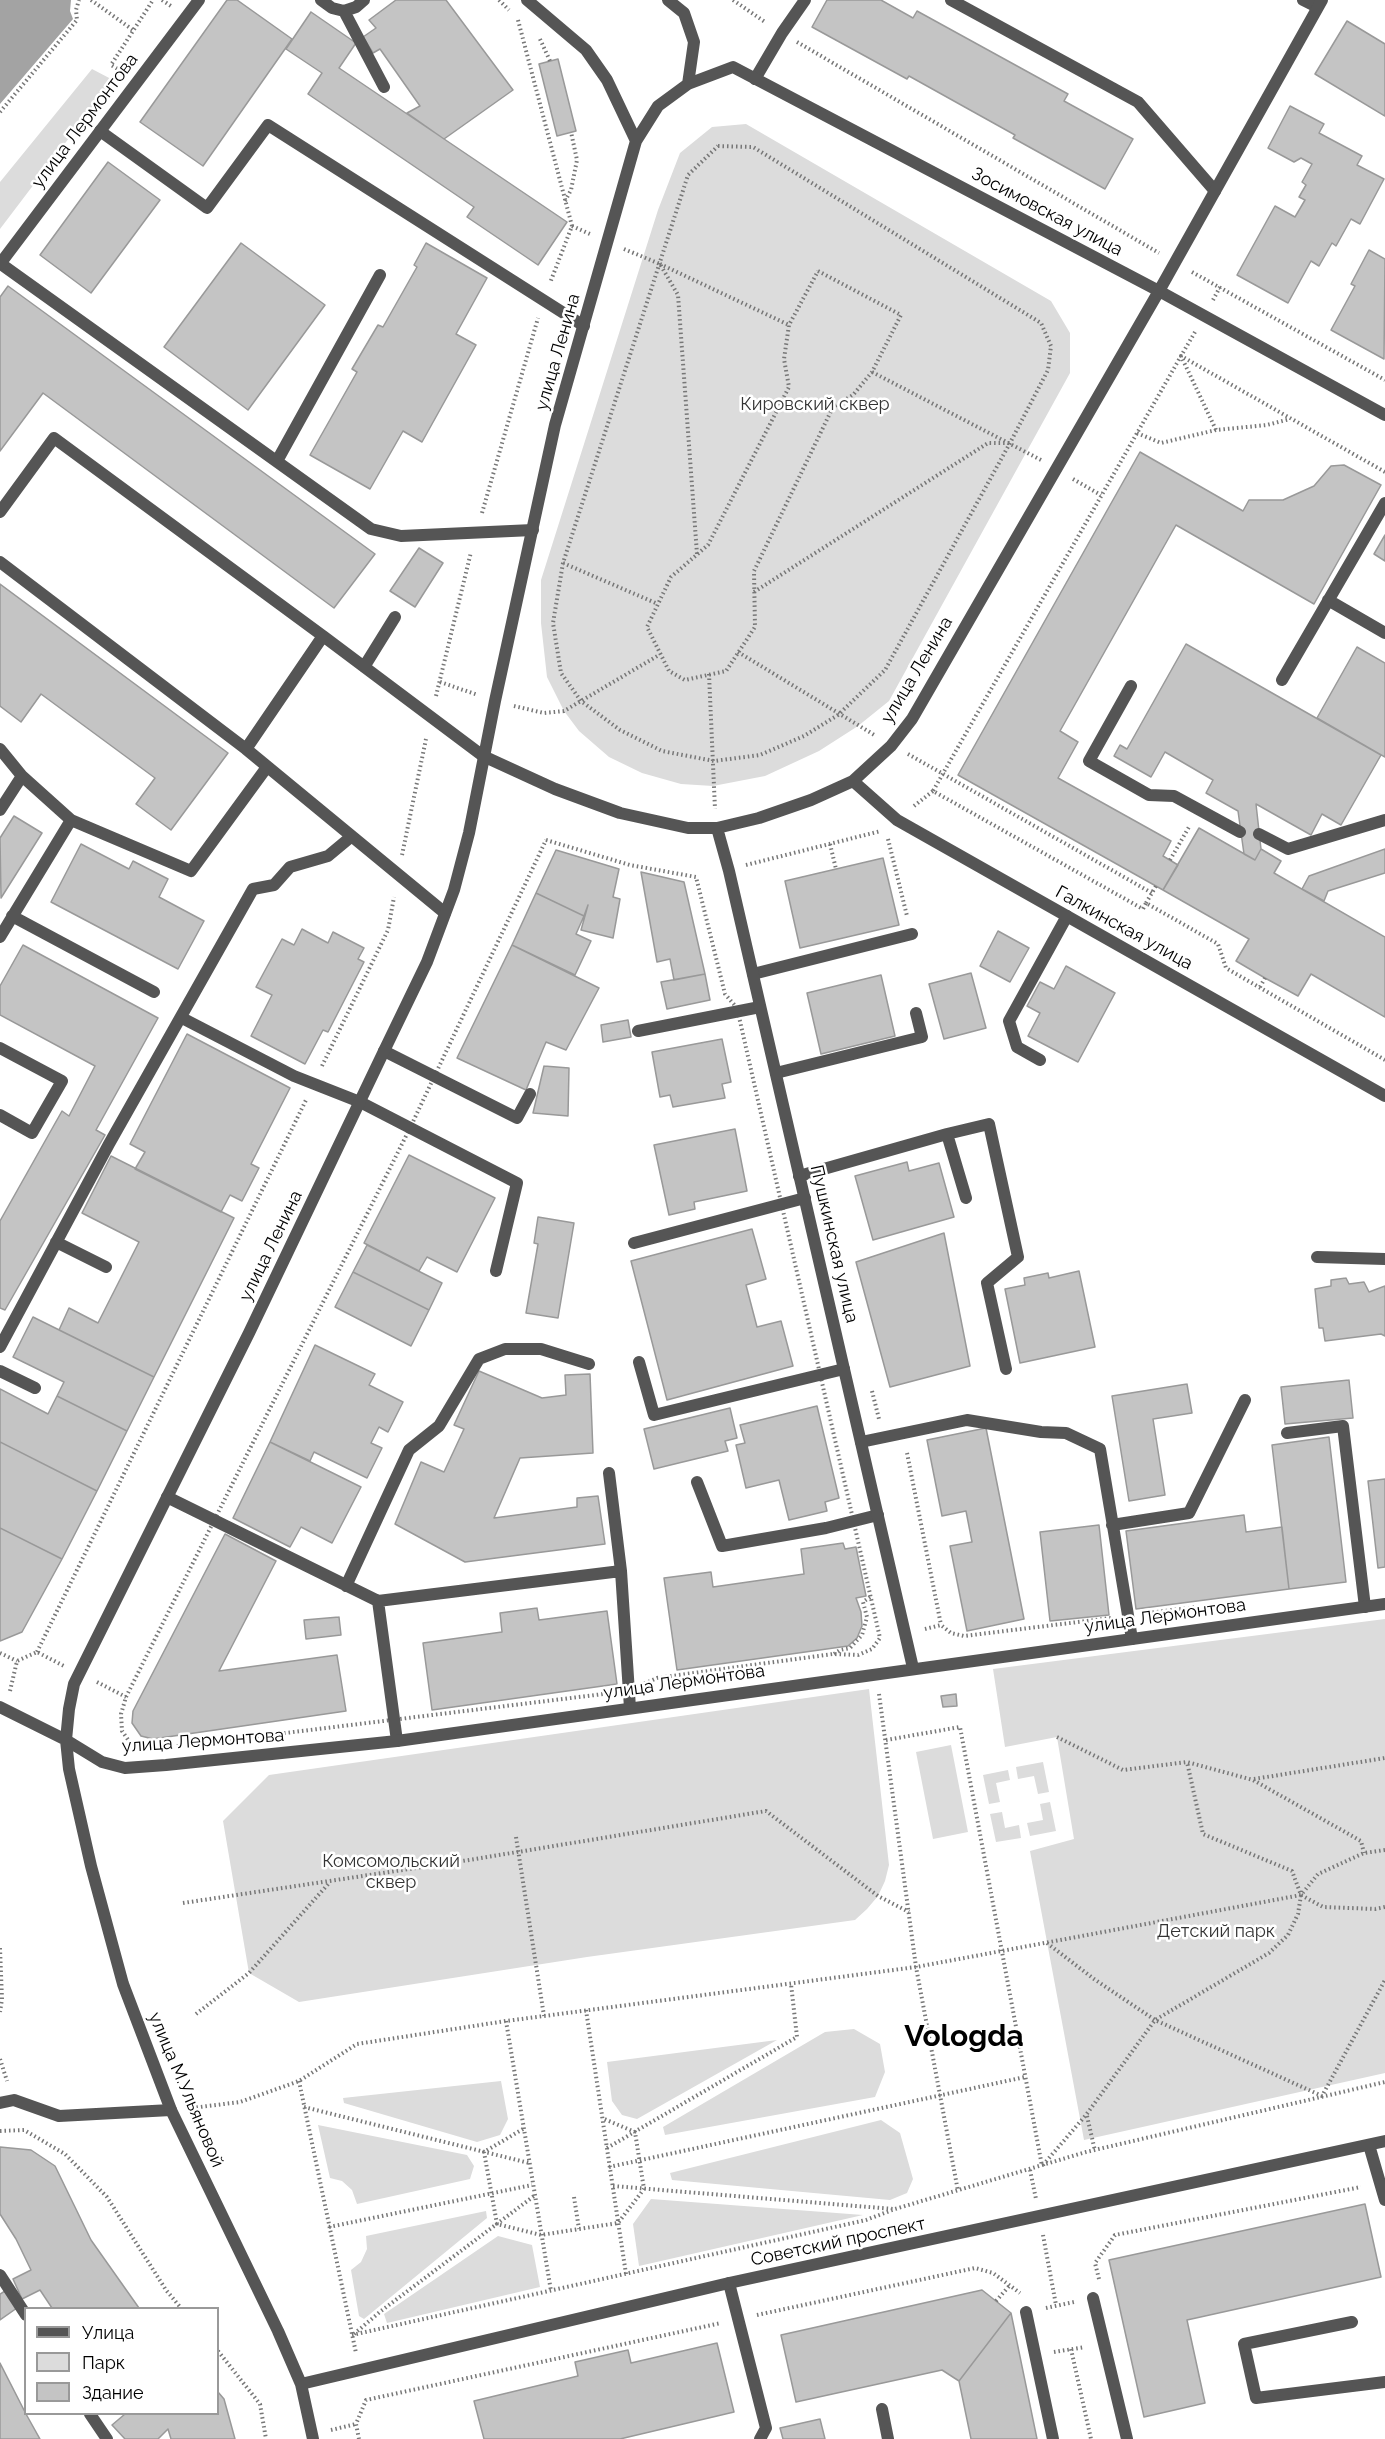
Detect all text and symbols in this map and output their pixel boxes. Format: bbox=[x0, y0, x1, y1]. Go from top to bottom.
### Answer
street label: улица Лермонтова bbox=[27, 49, 143, 193]
street label: Зосимовская улица bbox=[968, 163, 1126, 261]
street label: улица Ленина bbox=[531, 291, 585, 413]
park label: Кировский сквер bbox=[740, 394, 890, 416]
street label: улица Ленина bbox=[877, 613, 957, 727]
street label: Галкинская улица bbox=[1052, 881, 1196, 975]
street label: Пушкинская улица bbox=[805, 1163, 863, 1325]
street label: улица Ленина bbox=[235, 1187, 307, 1305]
street label: улица Лермонтова bbox=[1083, 1594, 1247, 1638]
street label: улица Лермонтова bbox=[602, 1660, 766, 1704]
street label: улица Лермонтова bbox=[121, 1725, 285, 1757]
park label: Комсомольский сквер bbox=[322, 1851, 460, 1894]
park label: Детский парк bbox=[1157, 1921, 1275, 1943]
street label: улица М.Ульяновой bbox=[144, 2009, 228, 2171]
district label: Vologda bbox=[904, 2019, 1024, 2055]
street label: Советский проспект bbox=[749, 2213, 927, 2271]
legend bbox=[24, 2307, 219, 2415]
text: Улица bbox=[82, 2322, 134, 2343]
text: Парк bbox=[82, 2352, 125, 2373]
text: Здание bbox=[82, 2382, 144, 2403]

